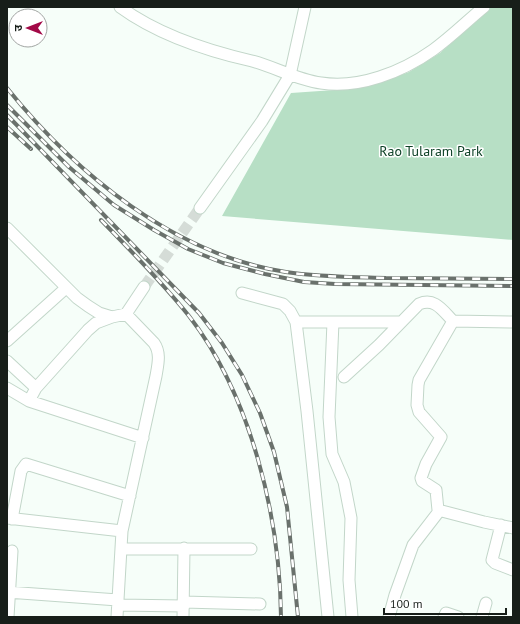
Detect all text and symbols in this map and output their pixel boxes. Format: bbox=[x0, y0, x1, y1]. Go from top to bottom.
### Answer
north arrow bbox=[8, 8, 48, 48]
text: उ bbox=[11, 24, 25, 31]
park label: Rao Tularam Park bbox=[379, 142, 483, 160]
scale bar bbox=[384, 590, 506, 616]
text: 100 m bbox=[390, 596, 423, 611]

